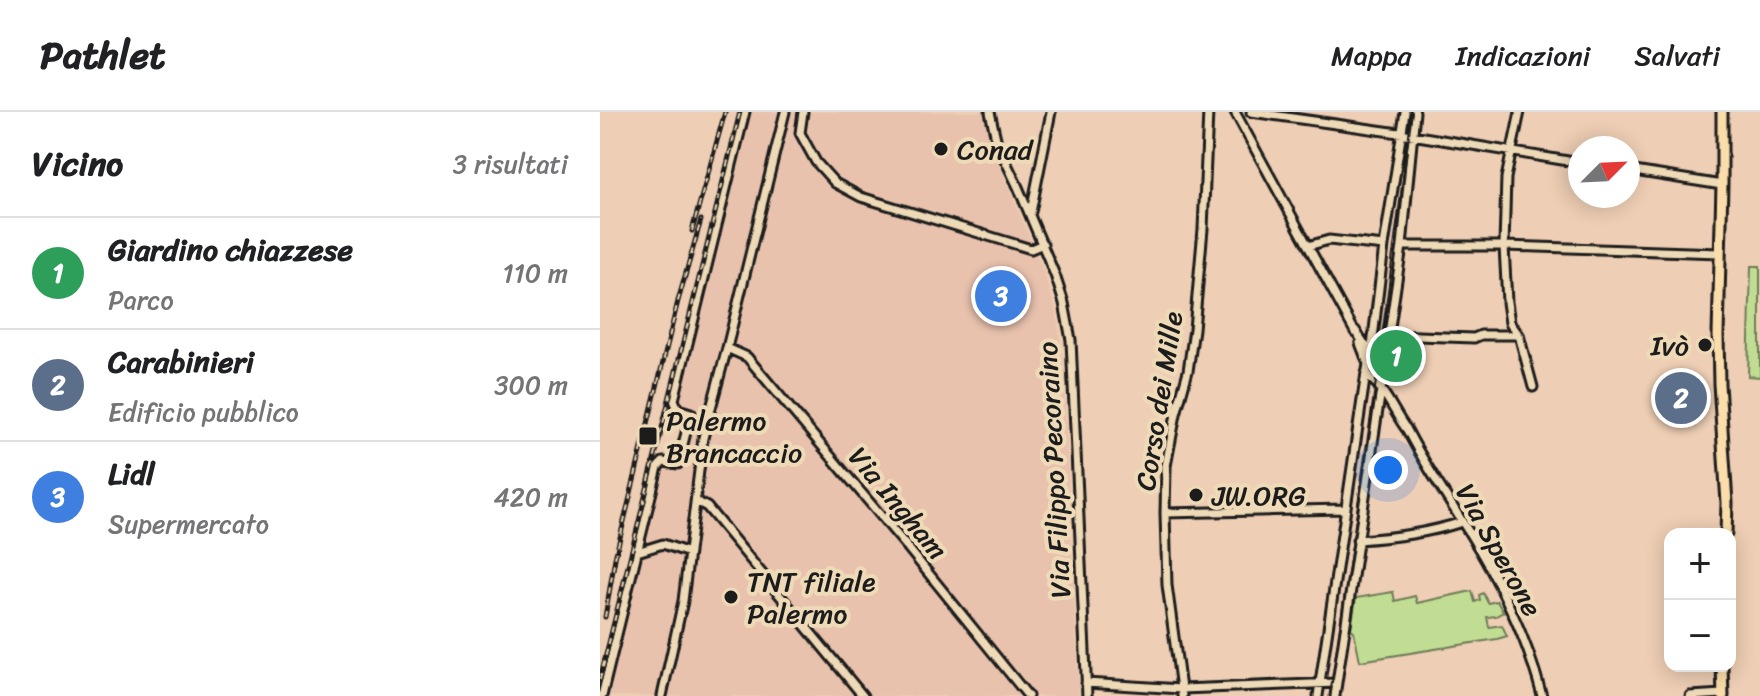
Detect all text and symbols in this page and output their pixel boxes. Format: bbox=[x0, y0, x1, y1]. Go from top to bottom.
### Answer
text: Pathlet bbox=[40, 22, 166, 89]
text: Mappa bbox=[1331, 31, 1412, 80]
text: Indicazioni bbox=[1456, 31, 1590, 80]
text: Salvati bbox=[1634, 31, 1720, 80]
place label: Conad bbox=[957, 125, 1035, 174]
text: Vicino bbox=[32, 134, 123, 194]
north arrow bbox=[1568, 136, 1640, 208]
marker: Conad bbox=[932, 140, 950, 158]
text: 3 risultati bbox=[453, 141, 568, 187]
text: Giardino chiazzese bbox=[108, 223, 353, 277]
text: 1 bbox=[52, 250, 64, 296]
text: 110 m bbox=[503, 250, 568, 296]
pin: 3 bbox=[975, 266, 1027, 326]
text: Parco bbox=[108, 277, 174, 323]
street label: Corso dei Mille bbox=[1121, 308, 1197, 494]
place label: Ivò bbox=[1650, 321, 1689, 370]
pin: 1 bbox=[1370, 326, 1422, 386]
text: Carabinieri bbox=[108, 335, 254, 389]
marker: Ivò bbox=[1696, 336, 1714, 354]
street label: Via Filippo Pecoraino bbox=[1023, 340, 1085, 600]
text: 2 bbox=[50, 362, 66, 408]
text: 300 m bbox=[494, 362, 568, 408]
pin: 2 bbox=[1655, 368, 1707, 428]
text: Edificio pubblico bbox=[108, 389, 299, 435]
place label: Palermo Brancaccio bbox=[666, 396, 802, 477]
marker: Palermo Brancaccio bbox=[637, 425, 659, 447]
street label: Via Ingham bbox=[835, 435, 961, 571]
text: Lidl bbox=[108, 447, 155, 501]
your location bbox=[1368, 450, 1408, 490]
place label: JW.ORG bbox=[1211, 471, 1306, 520]
text: 3 bbox=[51, 474, 65, 520]
text: 420 m bbox=[494, 474, 568, 520]
street label: Via Sperone bbox=[1442, 474, 1556, 626]
marker: JW.ORG bbox=[1187, 486, 1205, 504]
text: Supermercato bbox=[108, 501, 269, 547]
map controls bbox=[1664, 528, 1736, 672]
button: + bbox=[1664, 528, 1736, 600]
place label: TNT filiale Palermo bbox=[747, 557, 875, 638]
marker: TNT filiale Palermo bbox=[722, 588, 740, 606]
button: − bbox=[1664, 600, 1736, 672]

